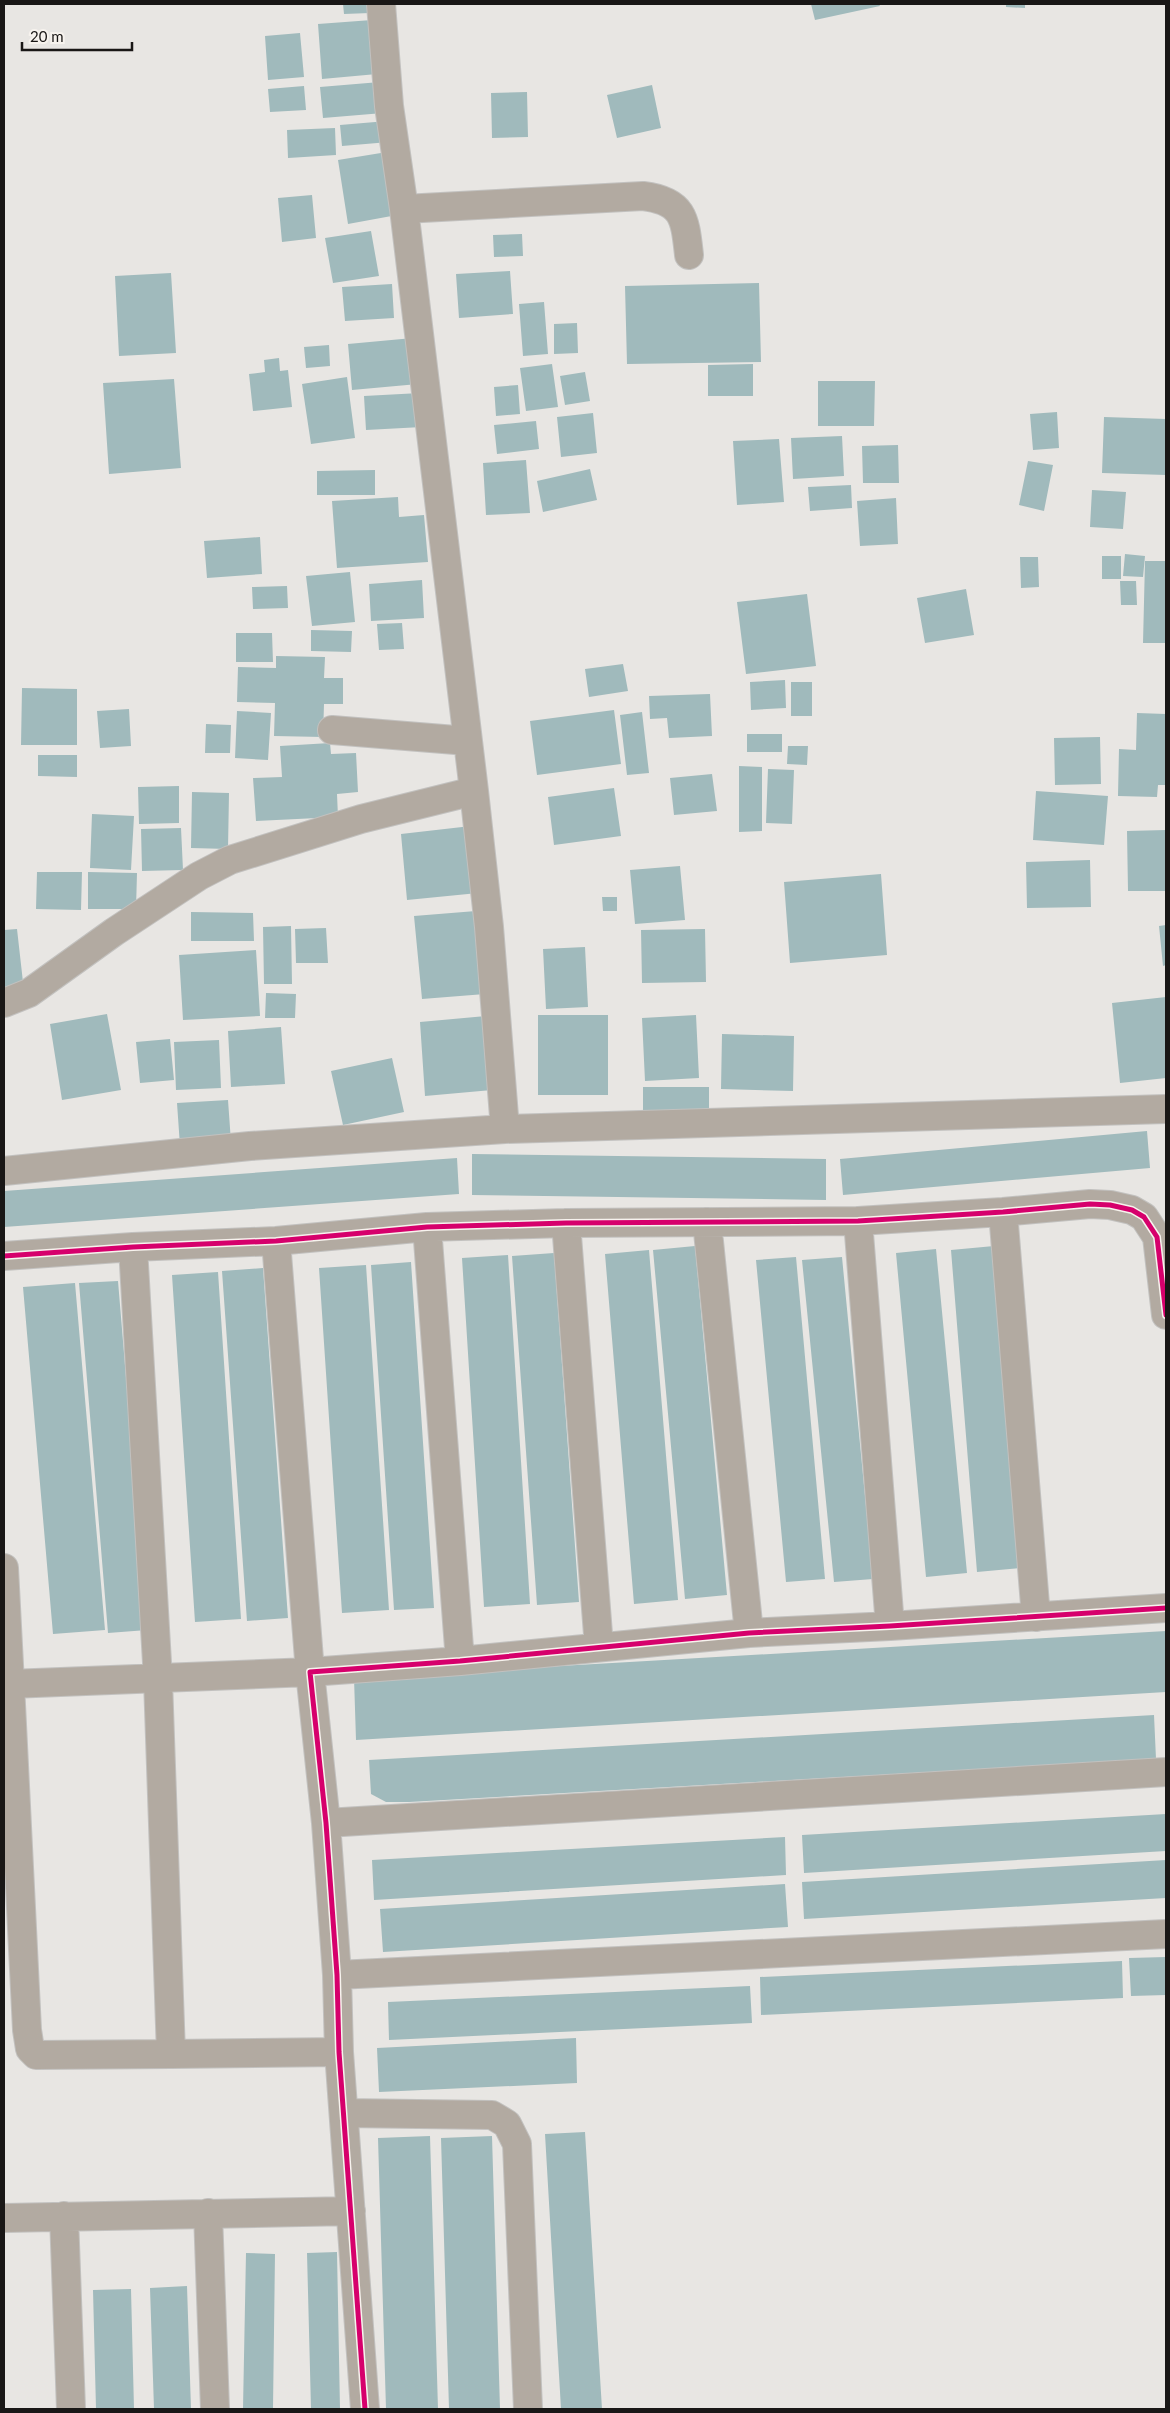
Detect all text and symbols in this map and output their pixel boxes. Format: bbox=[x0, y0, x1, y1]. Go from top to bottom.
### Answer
scale bar bbox=[22, 20, 132, 52]
text: 20 m bbox=[30, 27, 64, 45]

